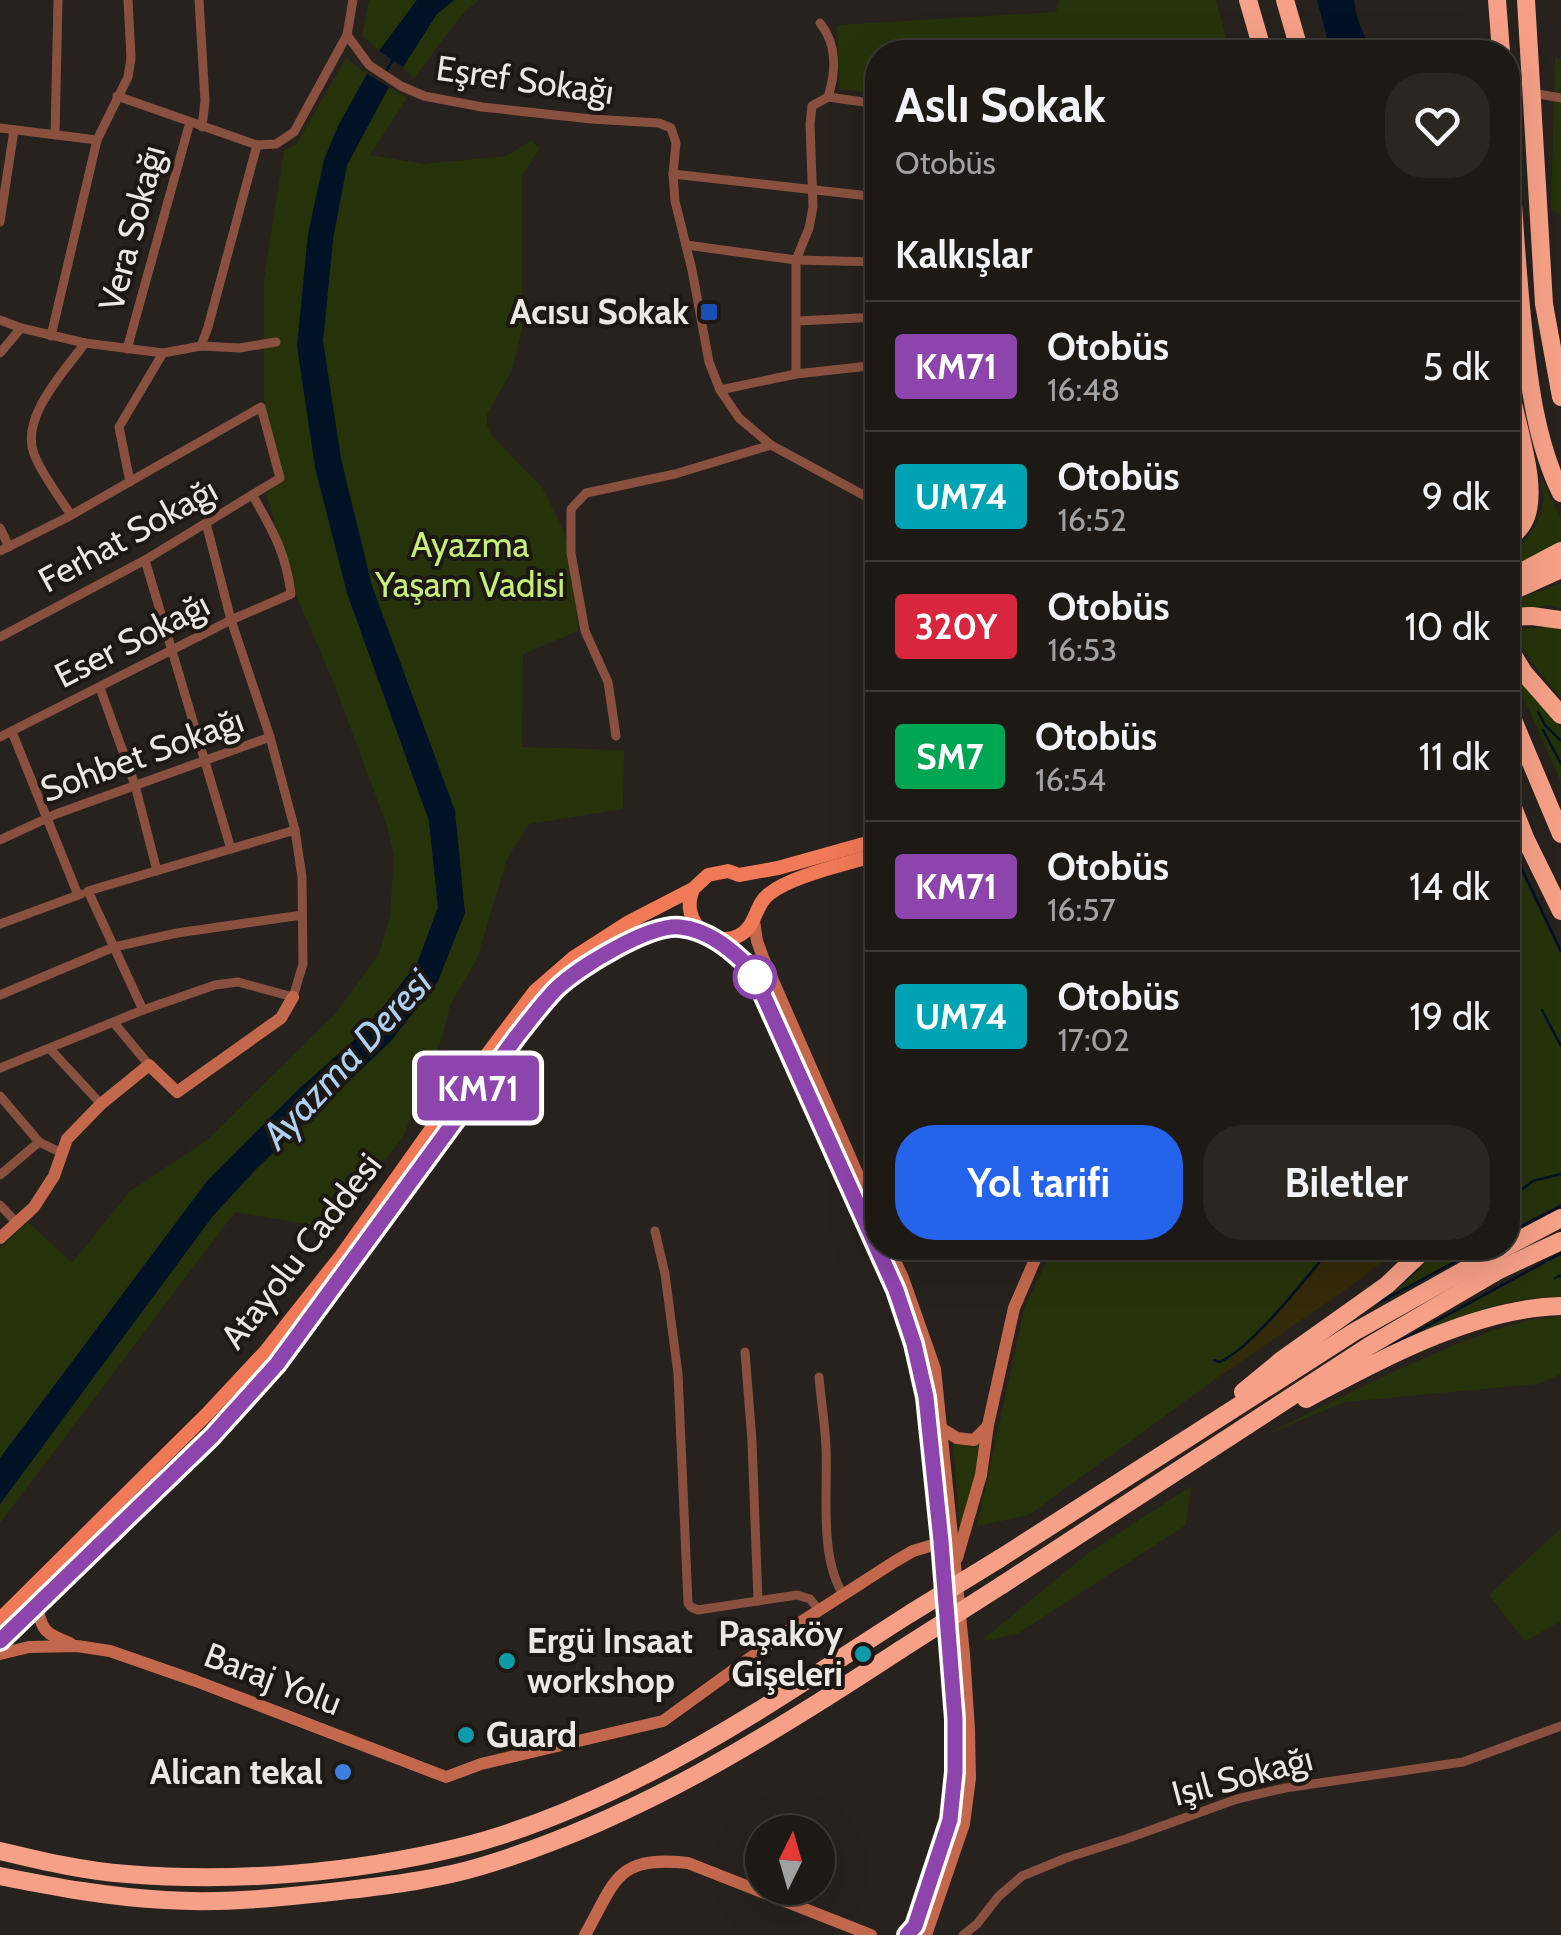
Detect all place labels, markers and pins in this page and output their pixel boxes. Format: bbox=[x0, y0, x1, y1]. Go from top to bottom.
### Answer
place label: Acısu Sokak bbox=[510, 290, 689, 333]
marker: Acısu Sokak bbox=[698, 301, 720, 323]
unlabelled marker bbox=[734, 956, 776, 998]
place label: Paşaköy Gişeleri bbox=[718, 1612, 843, 1695]
place label: Ergü Insaat workshop bbox=[527, 1619, 693, 1702]
marker: Paşaköy Gişeleri bbox=[852, 1643, 874, 1665]
marker: Ergü Insaat workshop bbox=[496, 1650, 518, 1672]
place label: Guard bbox=[486, 1713, 577, 1756]
marker: Guard bbox=[455, 1724, 477, 1746]
place label: Alican tekal bbox=[150, 1750, 323, 1793]
marker: Alican tekal bbox=[332, 1761, 354, 1783]

